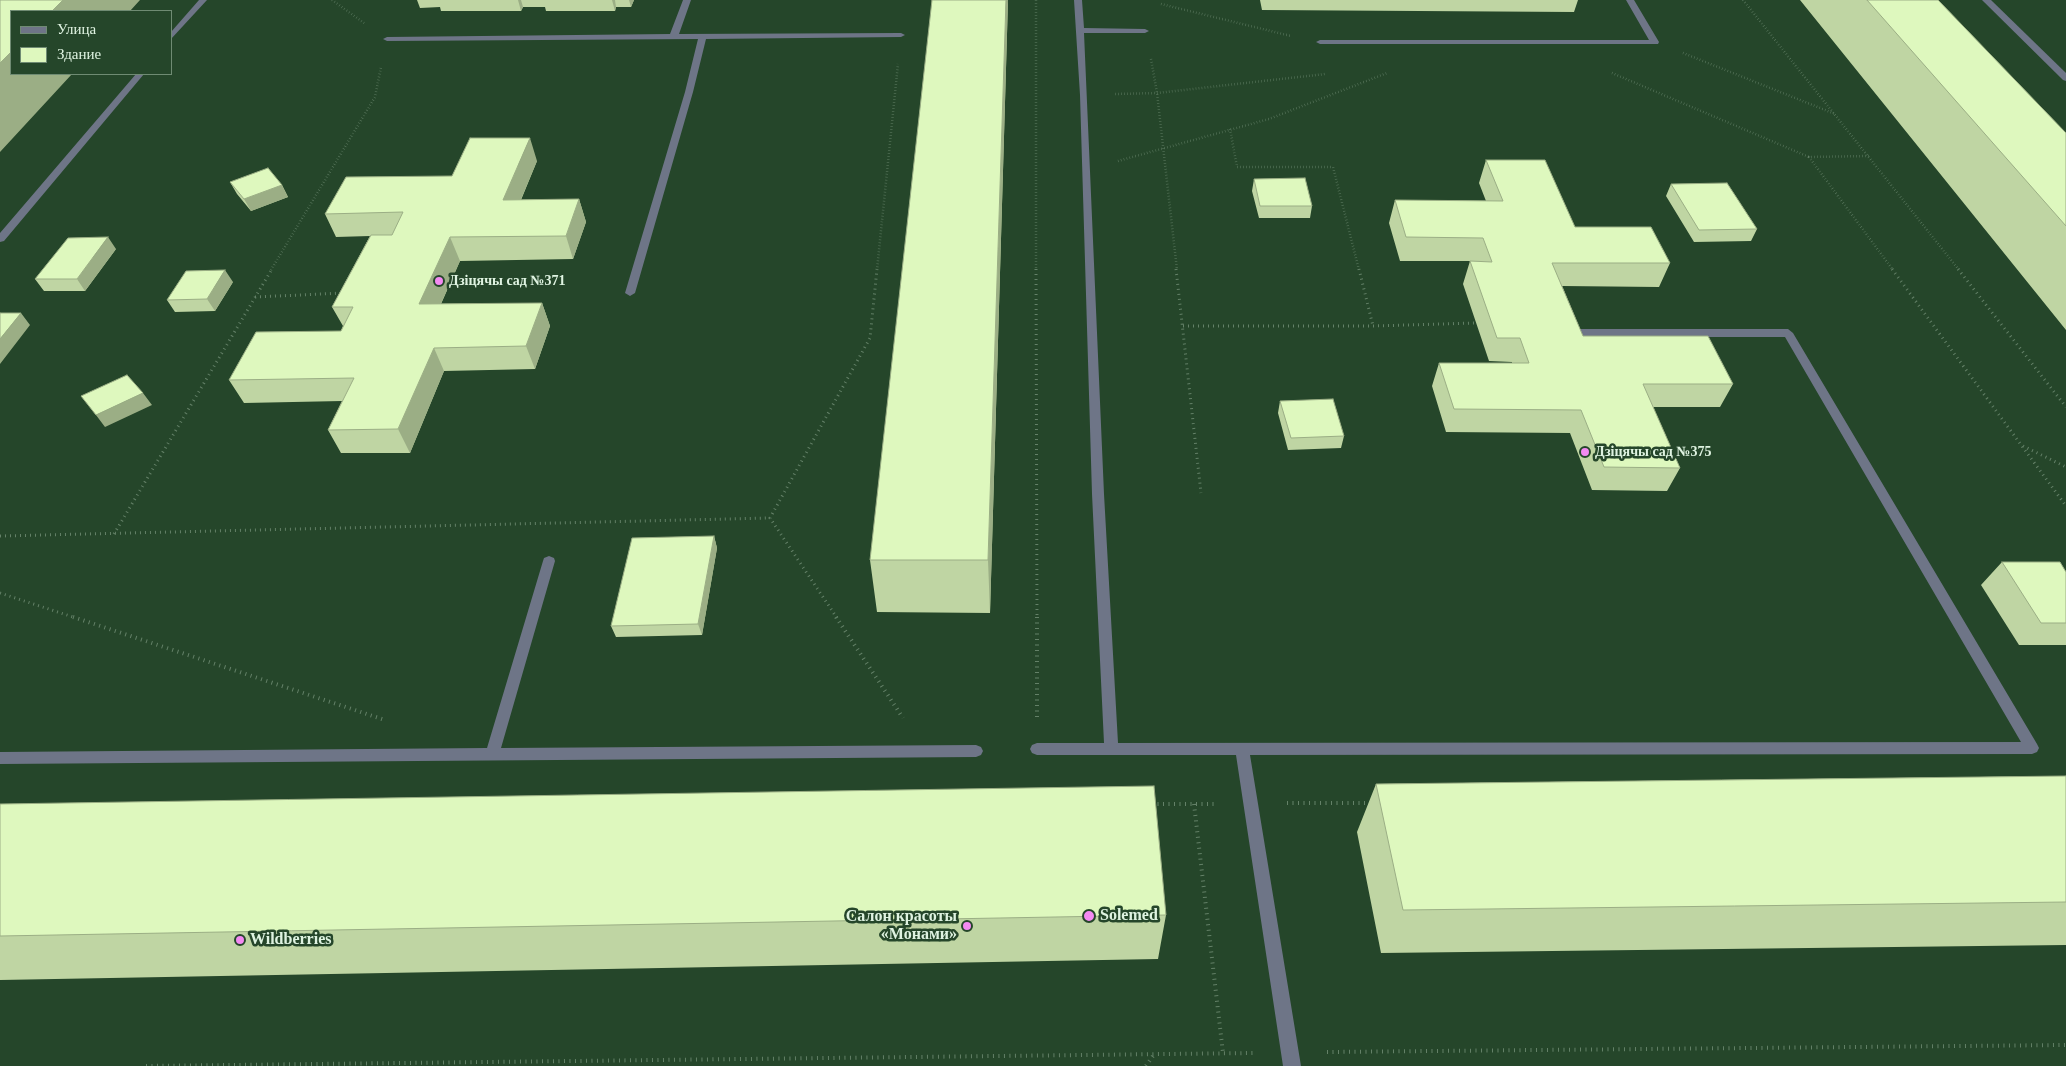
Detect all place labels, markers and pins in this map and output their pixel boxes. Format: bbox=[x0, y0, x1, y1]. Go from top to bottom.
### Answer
place label: Дзіцячы сад №371 bbox=[449, 273, 565, 289]
marker: Дзіцячы сад №371 bbox=[433, 275, 445, 287]
place label: Дзіцячы сад №375 bbox=[1595, 444, 1711, 460]
marker: Дзіцячы сад №375 bbox=[1579, 446, 1591, 458]
place label: Solemed bbox=[1100, 906, 1158, 926]
place label: Салон красоты «Монами» bbox=[846, 907, 957, 945]
marker: Solemed bbox=[1082, 909, 1096, 923]
marker: Салон красоты «Монами» bbox=[961, 920, 973, 932]
place label: Wildberries bbox=[250, 930, 331, 950]
marker: Wildberries bbox=[234, 934, 246, 946]

